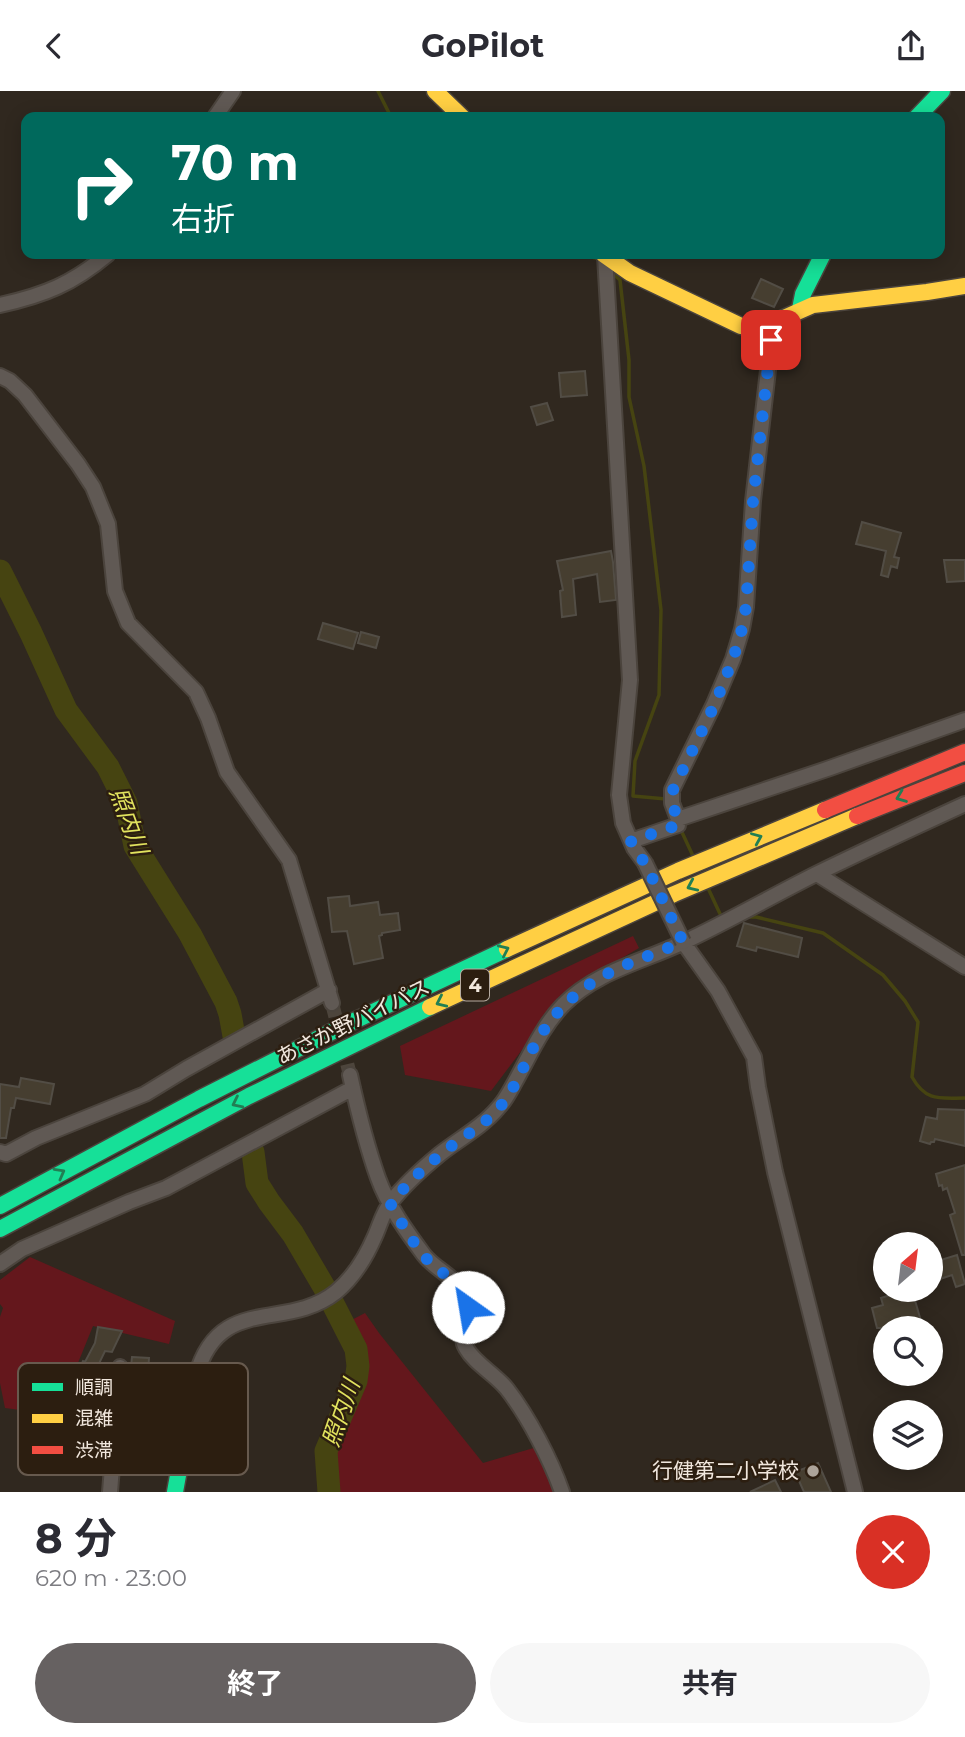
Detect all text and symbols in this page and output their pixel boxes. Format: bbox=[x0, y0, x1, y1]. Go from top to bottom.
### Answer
text: GoPilot bbox=[421, 26, 544, 65]
icon: back bbox=[35, 27, 73, 65]
icon: share bbox=[892, 27, 930, 65]
text: 70 m bbox=[171, 133, 299, 192]
icon: right bbox=[56, 140, 147, 231]
text: 右折 bbox=[171, 199, 235, 238]
pin bbox=[741, 310, 801, 370]
icon: arrive bbox=[752, 321, 790, 359]
water label: 照内川 bbox=[104, 784, 155, 861]
one-way arrow bbox=[896, 789, 908, 803]
one-way arrow bbox=[749, 832, 762, 846]
one-way arrow bbox=[687, 878, 699, 892]
one-way arrow bbox=[497, 945, 509, 959]
road number: 4 bbox=[461, 969, 489, 1000]
street label: あさか野バイパス bbox=[272, 974, 434, 1070]
one-way arrow bbox=[436, 993, 448, 1007]
one-way arrow bbox=[232, 1094, 244, 1108]
one-way arrow bbox=[53, 1168, 65, 1181]
north arrow bbox=[873, 1232, 943, 1302]
map controls bbox=[873, 1232, 943, 1470]
position arrow bbox=[431, 1270, 505, 1344]
button: search bbox=[873, 1316, 943, 1386]
legend bbox=[18, 1363, 248, 1475]
water label: 照内川 bbox=[317, 1373, 366, 1450]
text: 順調 bbox=[75, 1376, 113, 1399]
button: layers bbox=[873, 1400, 943, 1470]
text: 混雑 bbox=[75, 1407, 113, 1430]
text: 渋滞 bbox=[75, 1439, 113, 1462]
place label: 行健第二小学校 bbox=[652, 1458, 799, 1483]
marker: 行健第二小学校 bbox=[805, 1463, 821, 1479]
text: 8 分 bbox=[35, 1512, 117, 1564]
button: close bbox=[856, 1515, 930, 1589]
text: 620 m · 23:00 bbox=[35, 1564, 187, 1592]
button: 終了 bbox=[35, 1643, 476, 1723]
button: 共有 bbox=[490, 1643, 930, 1723]

